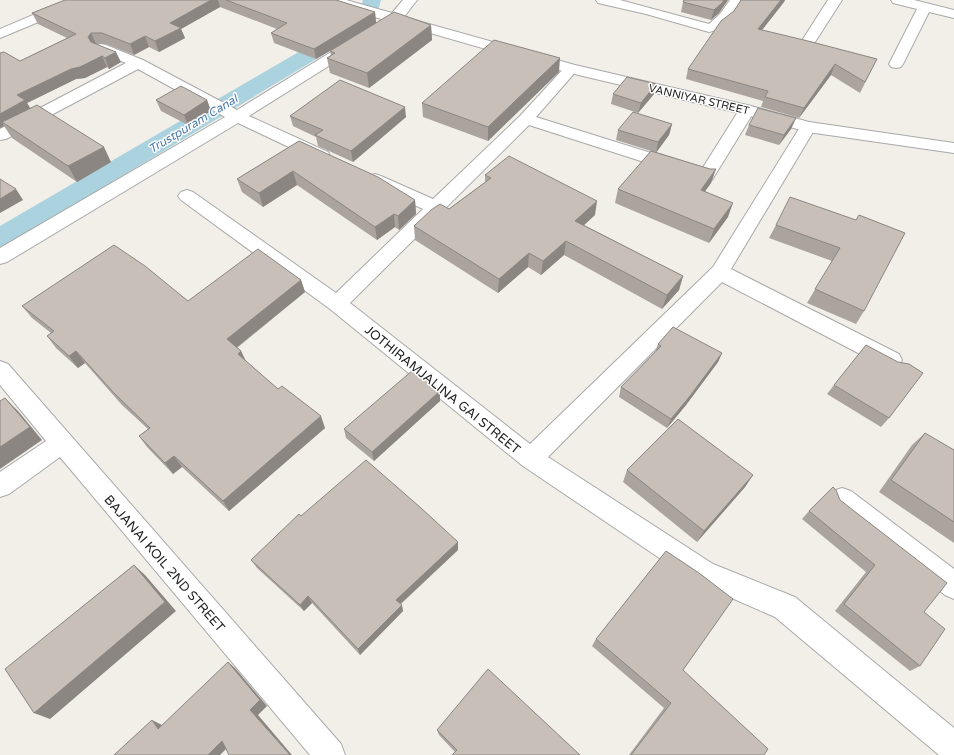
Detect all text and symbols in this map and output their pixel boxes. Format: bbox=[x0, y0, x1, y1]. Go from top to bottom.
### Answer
street label: VANNIYAR STREET bbox=[647, 82, 751, 117]
water label: Trustpuram Canal bbox=[146, 91, 242, 156]
street label: JOTHIRAMJALINA GAI STREET bbox=[361, 322, 523, 458]
street label: BAJANAI KOIL 2ND STREET bbox=[100, 492, 228, 635]

